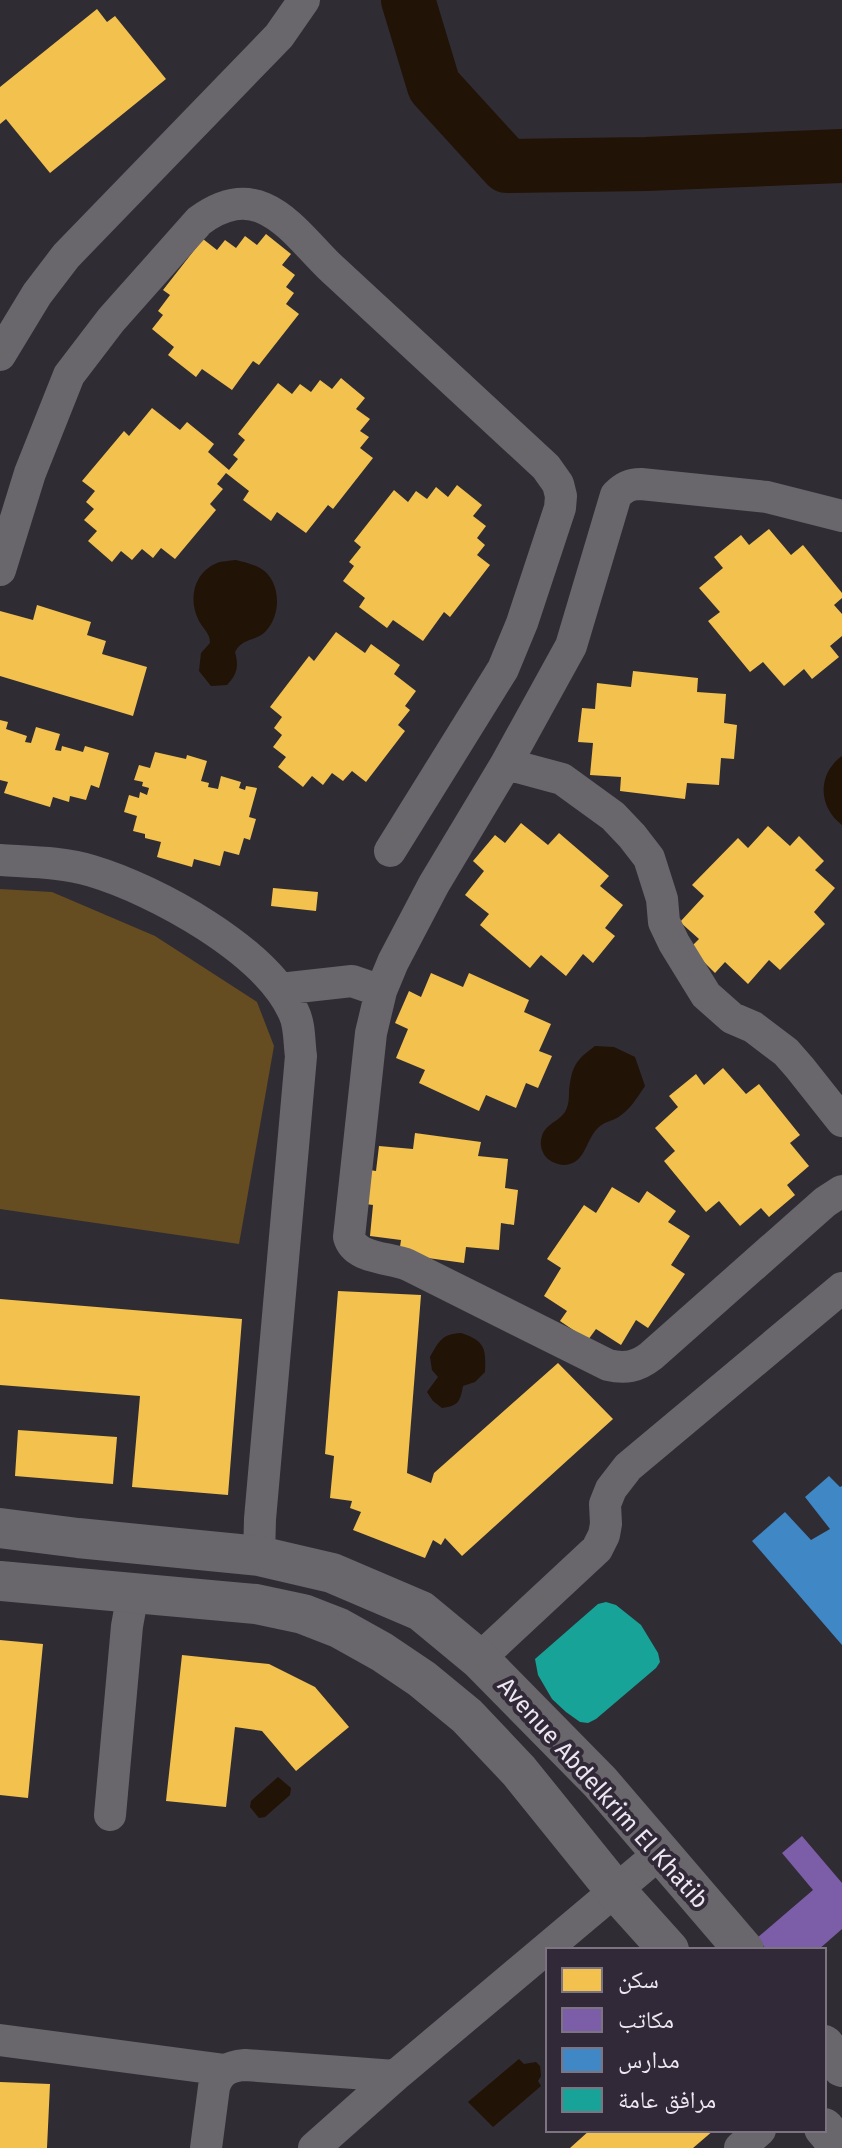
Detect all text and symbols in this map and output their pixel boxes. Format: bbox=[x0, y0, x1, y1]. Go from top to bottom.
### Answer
street label: Avenue Abdelkrim El Khatib bbox=[492, 1672, 714, 1914]
legend bbox=[546, 1948, 826, 2132]
text: سكن bbox=[618, 1966, 659, 1994]
text: مكاتب bbox=[618, 2006, 674, 2034]
text: مدارس bbox=[618, 2046, 680, 2074]
text: مرافق عامة bbox=[618, 2086, 716, 2114]

